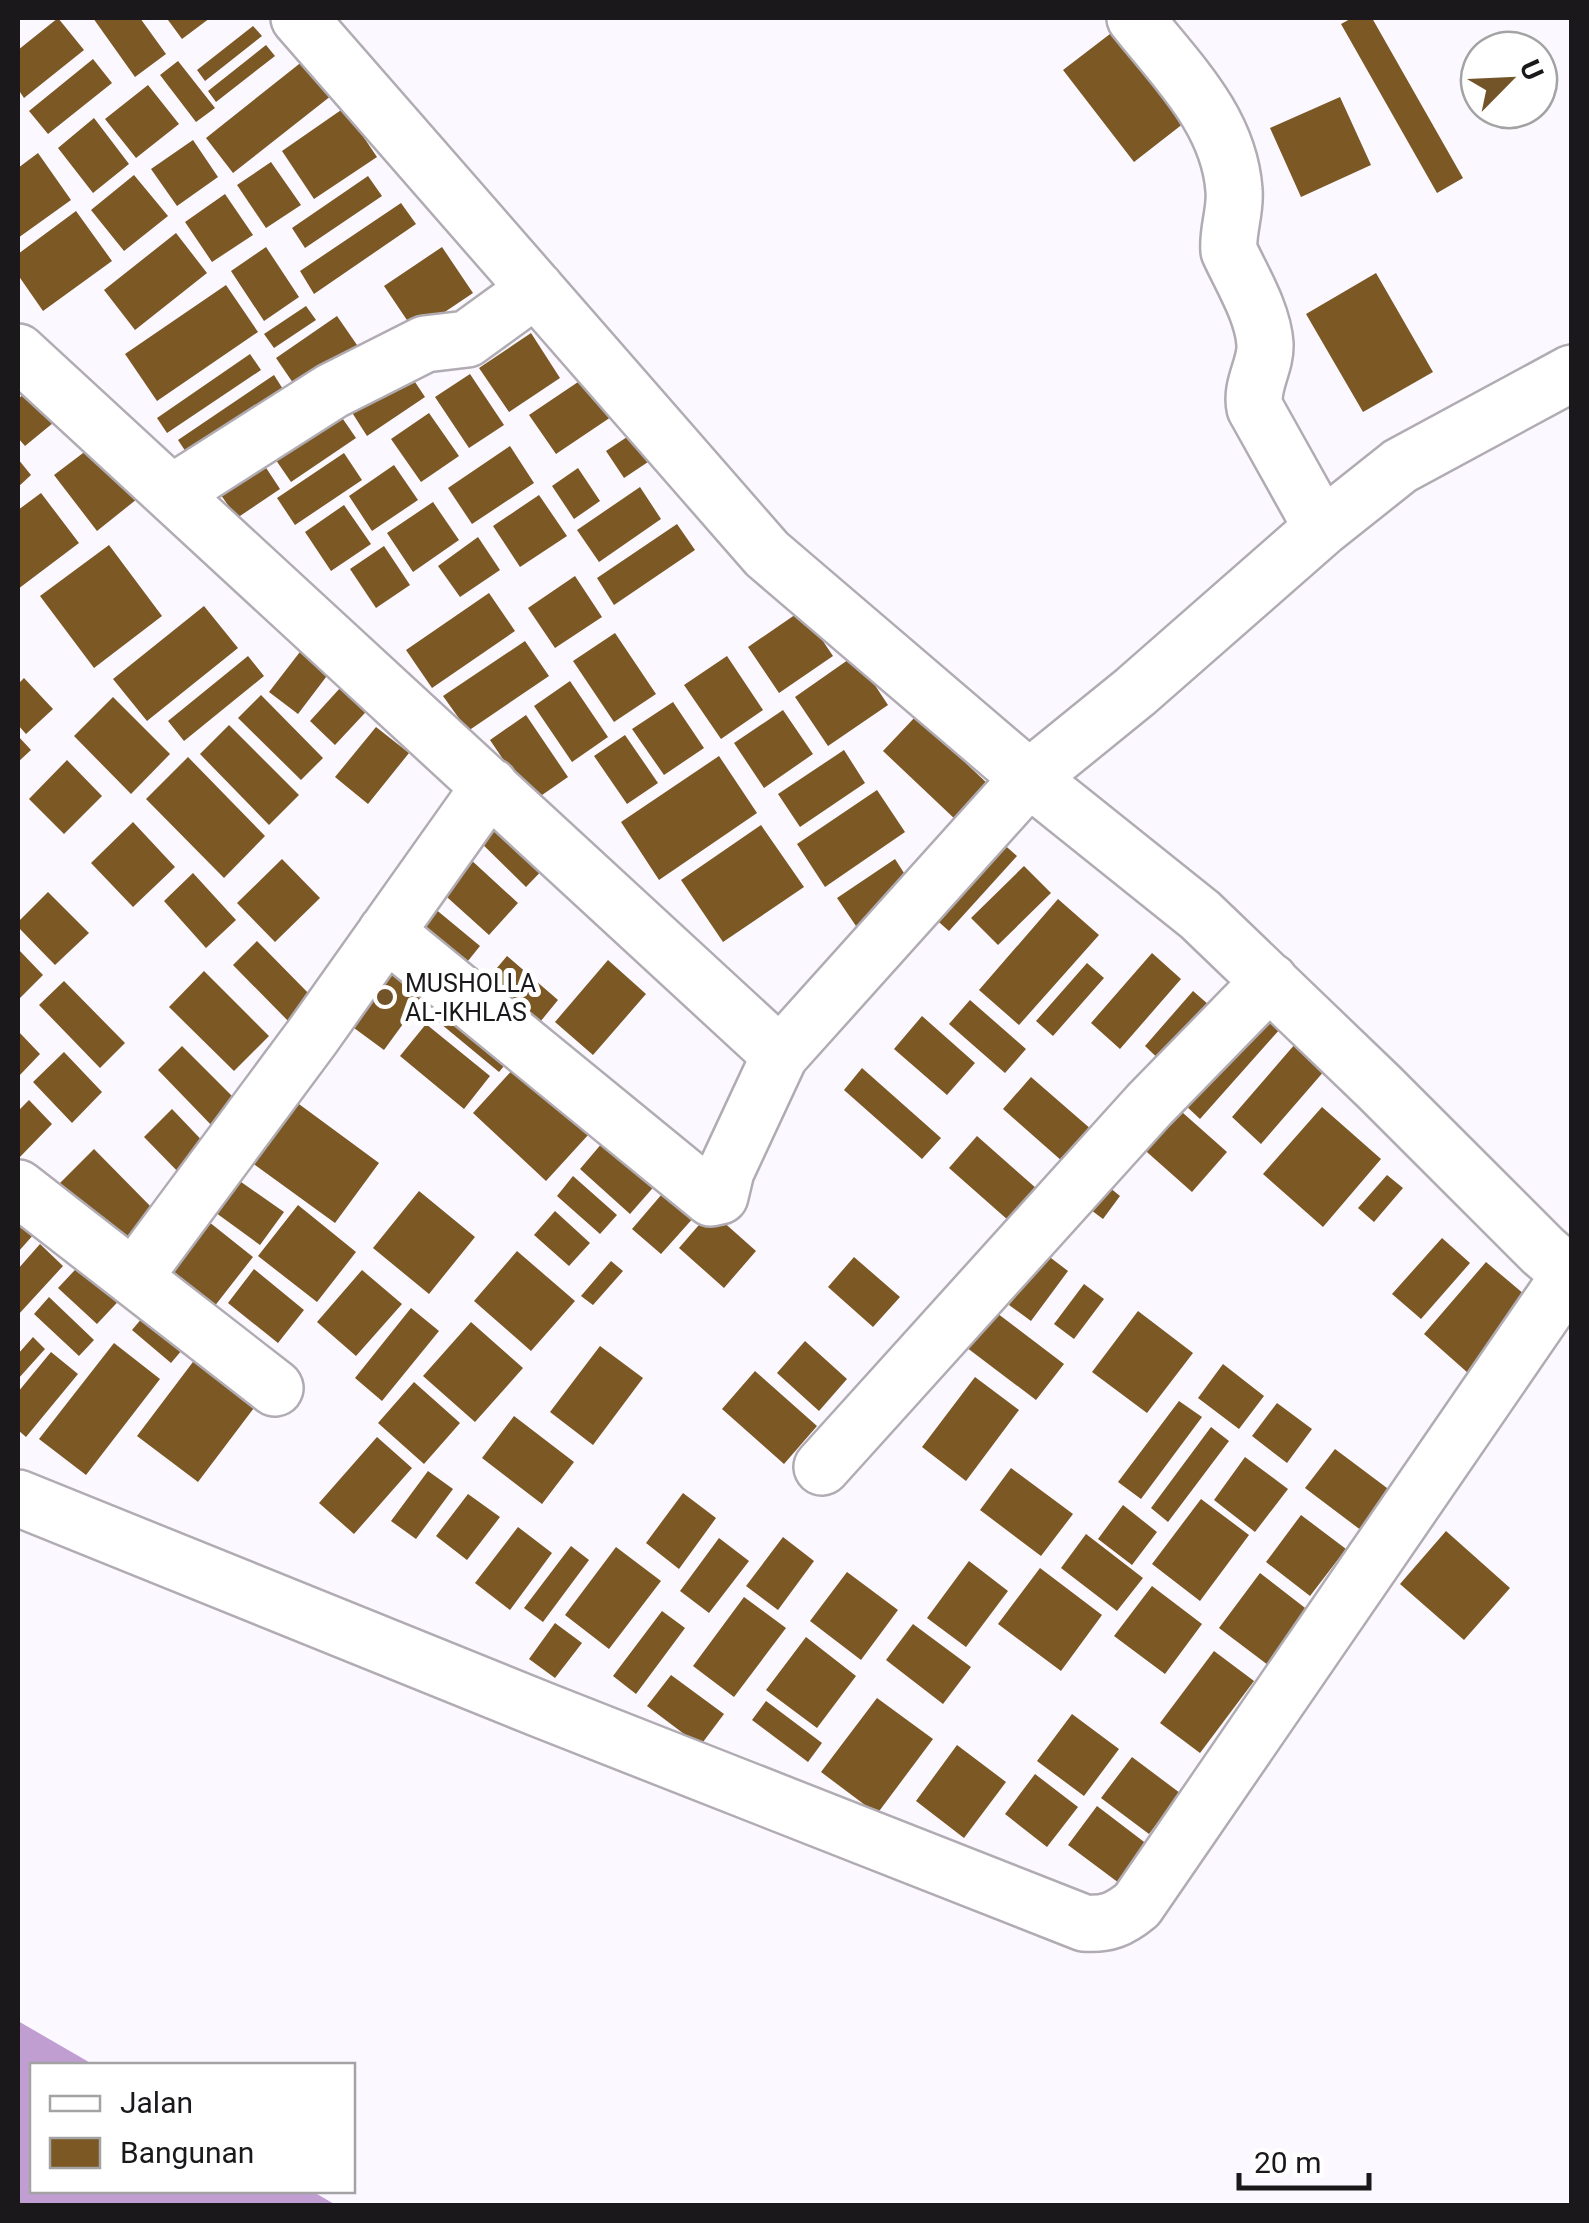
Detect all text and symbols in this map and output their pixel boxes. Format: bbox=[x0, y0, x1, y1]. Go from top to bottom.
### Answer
north arrow bbox=[1459, 30, 1559, 130]
text: U bbox=[1513, 55, 1550, 85]
place label: MUSHOLLA AL-IKHLAS bbox=[405, 969, 536, 1027]
marker: MUSHOLLA AL-IKHLAS bbox=[374, 986, 396, 1008]
legend bbox=[30, 2063, 355, 2193]
text: Jalan bbox=[120, 2085, 193, 2120]
scale bar bbox=[1239, 2128, 1369, 2190]
text: Bangunan bbox=[120, 2135, 254, 2170]
text: 20 m bbox=[1254, 2145, 1321, 2180]

